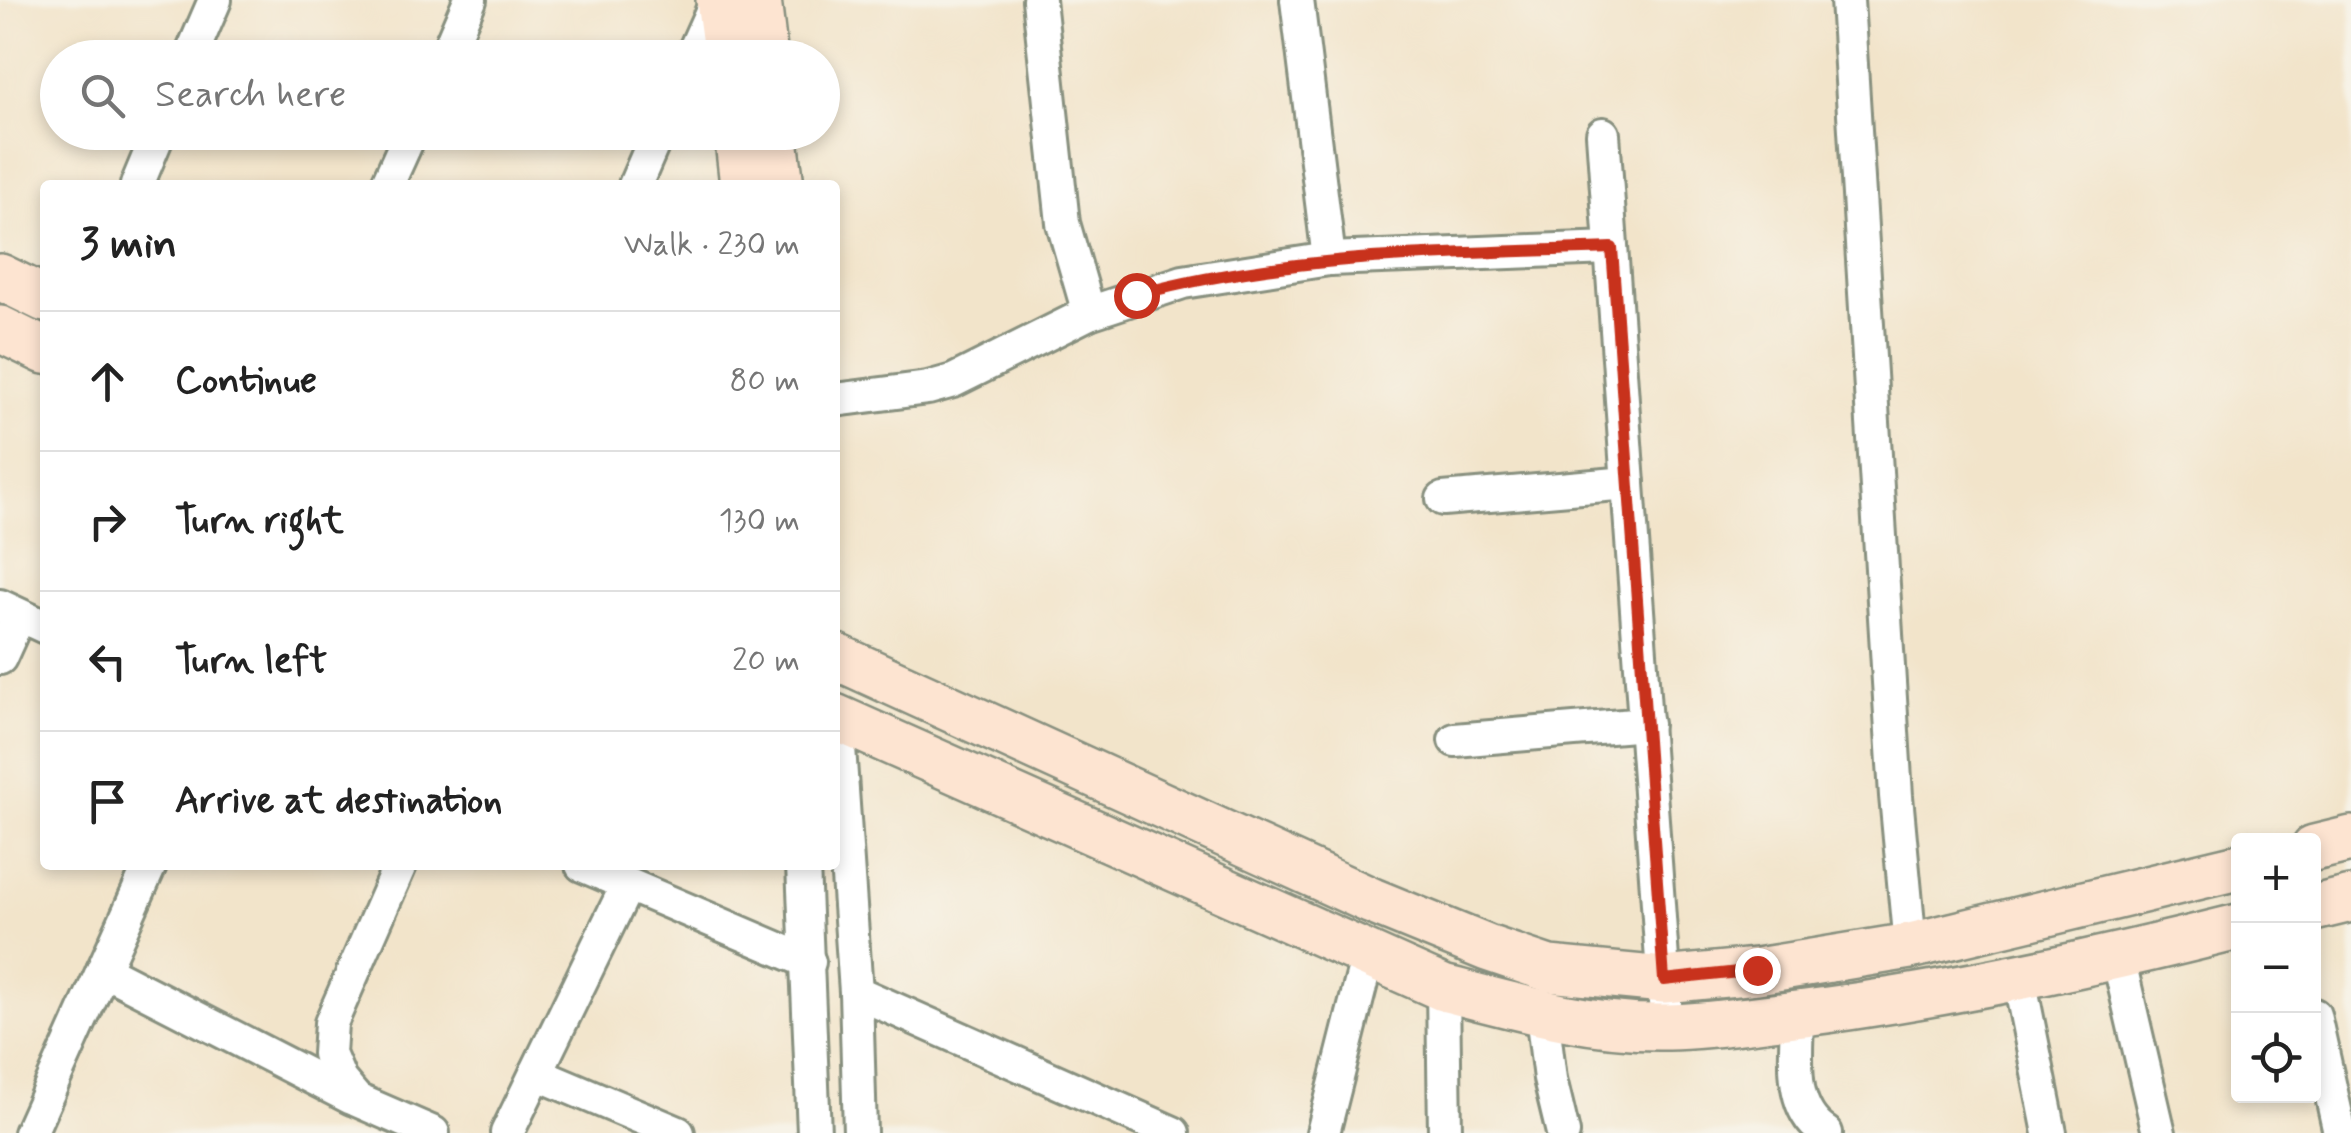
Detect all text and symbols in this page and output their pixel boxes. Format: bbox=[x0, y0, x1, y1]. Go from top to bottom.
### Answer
search box bbox=[40, 40, 840, 150]
icon: search bbox=[75, 68, 130, 123]
text: Search here bbox=[155, 71, 346, 120]
text: 3 min bbox=[80, 218, 177, 273]
text: Walk · 230 m bbox=[624, 224, 800, 266]
route start bbox=[1114, 273, 1160, 319]
icon: ahead bbox=[80, 354, 135, 409]
text: Continue bbox=[175, 357, 317, 406]
text: 80 m bbox=[730, 360, 800, 402]
icon: right bbox=[80, 494, 135, 549]
text: Turn right bbox=[175, 497, 344, 546]
text: 130 m bbox=[719, 500, 800, 542]
icon: left bbox=[80, 634, 135, 689]
text: Turn left bbox=[175, 637, 327, 686]
text: 20 m bbox=[732, 640, 800, 682]
icon: arrive bbox=[80, 774, 135, 829]
text: Arrive at destination bbox=[175, 777, 502, 826]
map controls bbox=[2231, 833, 2321, 1103]
button: + bbox=[2231, 833, 2321, 923]
button: − bbox=[2231, 923, 2321, 1013]
route end bbox=[1735, 948, 1781, 994]
button: locate bbox=[2231, 1013, 2321, 1103]

